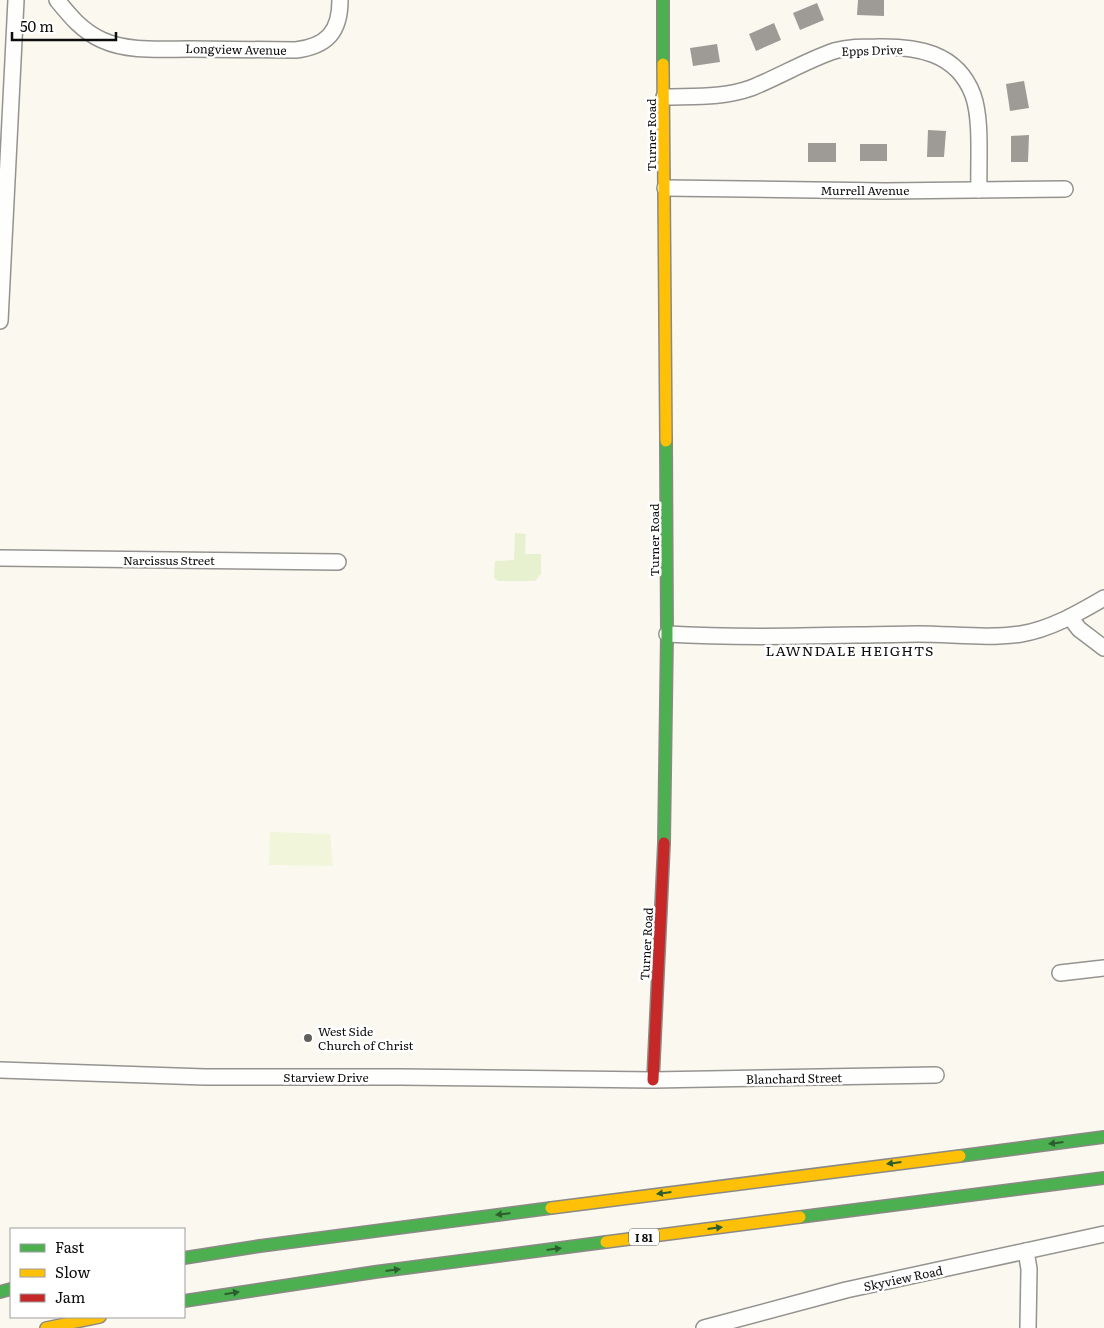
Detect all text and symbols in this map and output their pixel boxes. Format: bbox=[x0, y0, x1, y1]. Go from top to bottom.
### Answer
scale bar bbox=[12, 10, 116, 42]
text: 50 m bbox=[20, 14, 54, 37]
street label: Longview Avenue bbox=[185, 39, 287, 59]
street label: Epps Drive bbox=[841, 40, 903, 60]
street label: Turner Road bbox=[642, 98, 660, 172]
street label: Murrell Avenue bbox=[821, 181, 909, 199]
street label: Turner Road bbox=[645, 503, 663, 577]
street label: Narcissus Street bbox=[123, 551, 215, 569]
district label: LAWNDALE HEIGHTS bbox=[766, 640, 934, 660]
street label: Turner Road bbox=[635, 906, 657, 981]
place label: West Side Church of Christ bbox=[318, 1022, 413, 1054]
marker: West Side Church of Christ bbox=[302, 1032, 314, 1044]
street label: Starview Drive bbox=[283, 1068, 369, 1086]
street label: Blanchard Street bbox=[746, 1068, 842, 1088]
one-way arrow bbox=[1047, 1139, 1063, 1147]
one-way arrow bbox=[886, 1159, 902, 1167]
one-way arrow bbox=[656, 1189, 672, 1197]
one-way arrow bbox=[494, 1210, 510, 1218]
one-way arrow bbox=[707, 1224, 723, 1232]
legend bbox=[10, 1228, 185, 1318]
road number: I 81 bbox=[629, 1228, 659, 1246]
text: Fast bbox=[55, 1235, 84, 1258]
one-way arrow bbox=[546, 1245, 562, 1253]
text: Slow bbox=[55, 1260, 90, 1283]
street label: Skyview Road bbox=[862, 1261, 945, 1295]
one-way arrow bbox=[385, 1266, 401, 1274]
text: Jam bbox=[55, 1285, 86, 1308]
one-way arrow bbox=[224, 1288, 240, 1296]

